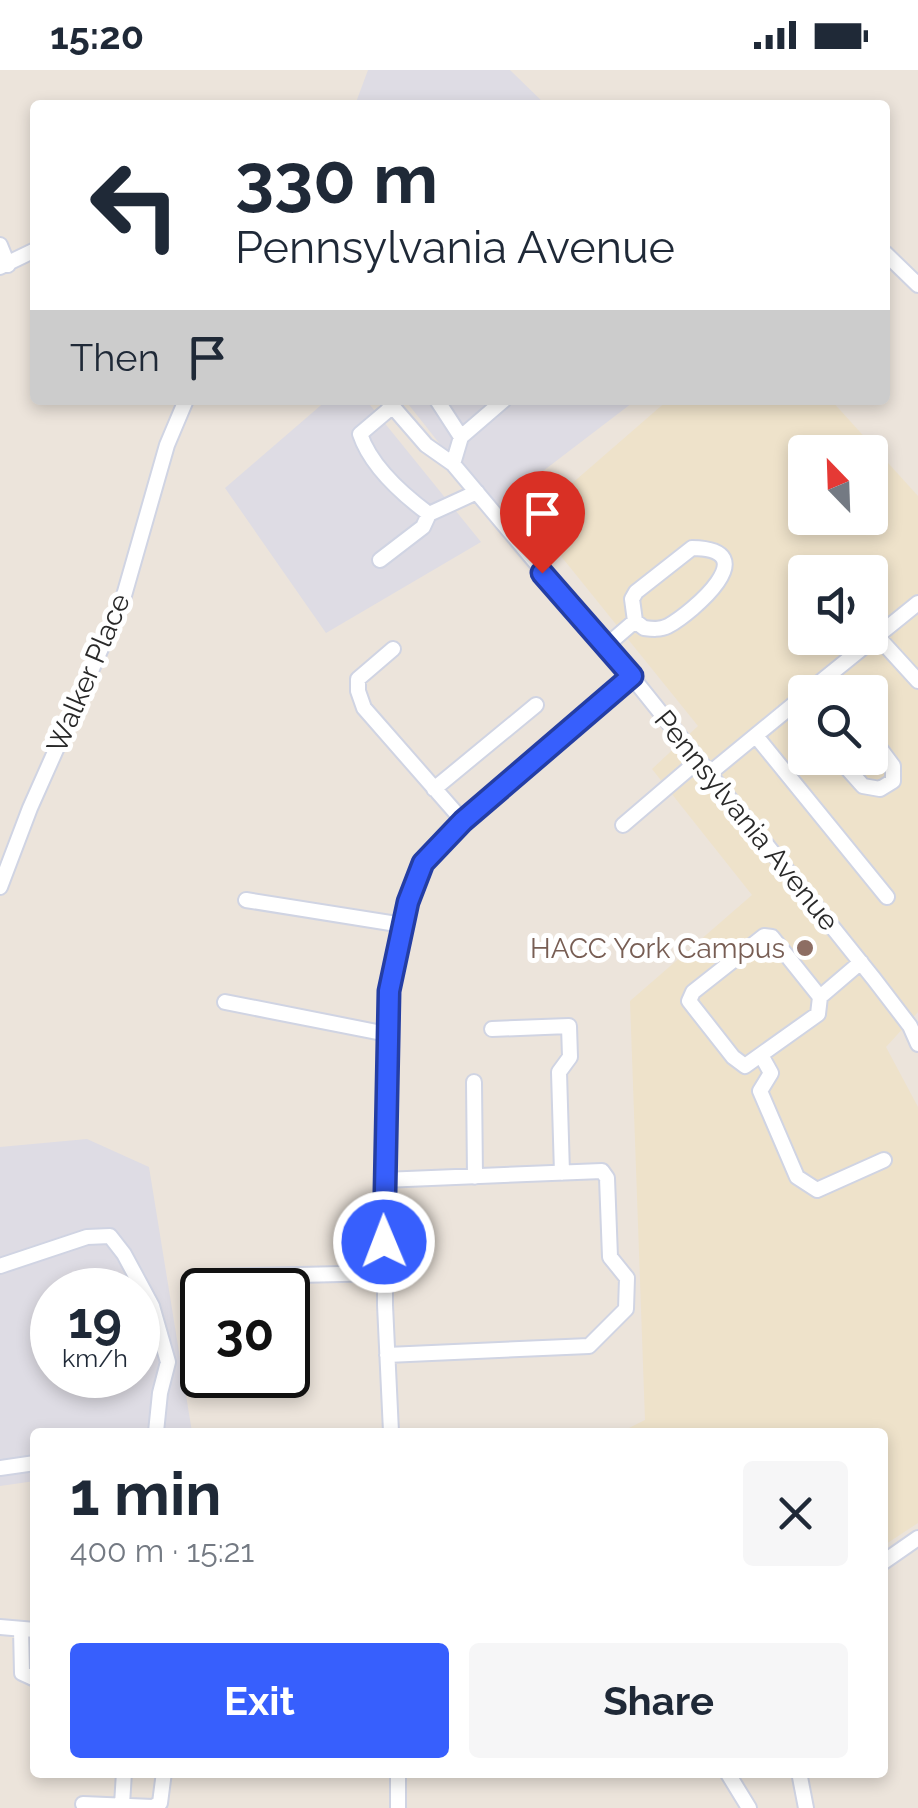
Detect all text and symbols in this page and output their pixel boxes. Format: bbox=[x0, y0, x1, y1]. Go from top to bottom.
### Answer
text: 15:20 bbox=[50, 13, 144, 58]
text: 330 m bbox=[235, 137, 438, 219]
icon: left bbox=[70, 140, 200, 270]
text: Pennsylvania Avenue bbox=[235, 221, 675, 274]
icon: arrive bbox=[180, 330, 235, 385]
text: Then bbox=[70, 335, 160, 380]
north arrow bbox=[788, 435, 888, 535]
map controls bbox=[788, 435, 888, 775]
pin bbox=[500, 471, 585, 574]
icon: arrive bbox=[515, 486, 570, 541]
button: sound bbox=[788, 555, 888, 655]
street label: Walker Place bbox=[40, 589, 137, 758]
button: search bbox=[788, 675, 888, 775]
street label: Pennsylvania Avenue bbox=[648, 704, 846, 937]
place label: HACC York Campus bbox=[530, 932, 785, 965]
marker: HACC York Campus bbox=[794, 937, 816, 959]
position arrow bbox=[332, 1190, 436, 1294]
speed limit sign: 30 bbox=[180, 1268, 310, 1398]
text: 19 bbox=[68, 1291, 122, 1350]
text: km/h bbox=[62, 1343, 128, 1373]
text: 1 min bbox=[70, 1459, 221, 1529]
button: close bbox=[743, 1461, 848, 1566]
text: 400 m · 15:21 bbox=[70, 1532, 254, 1569]
button: Exit bbox=[70, 1643, 449, 1758]
button: Share bbox=[469, 1643, 848, 1758]

